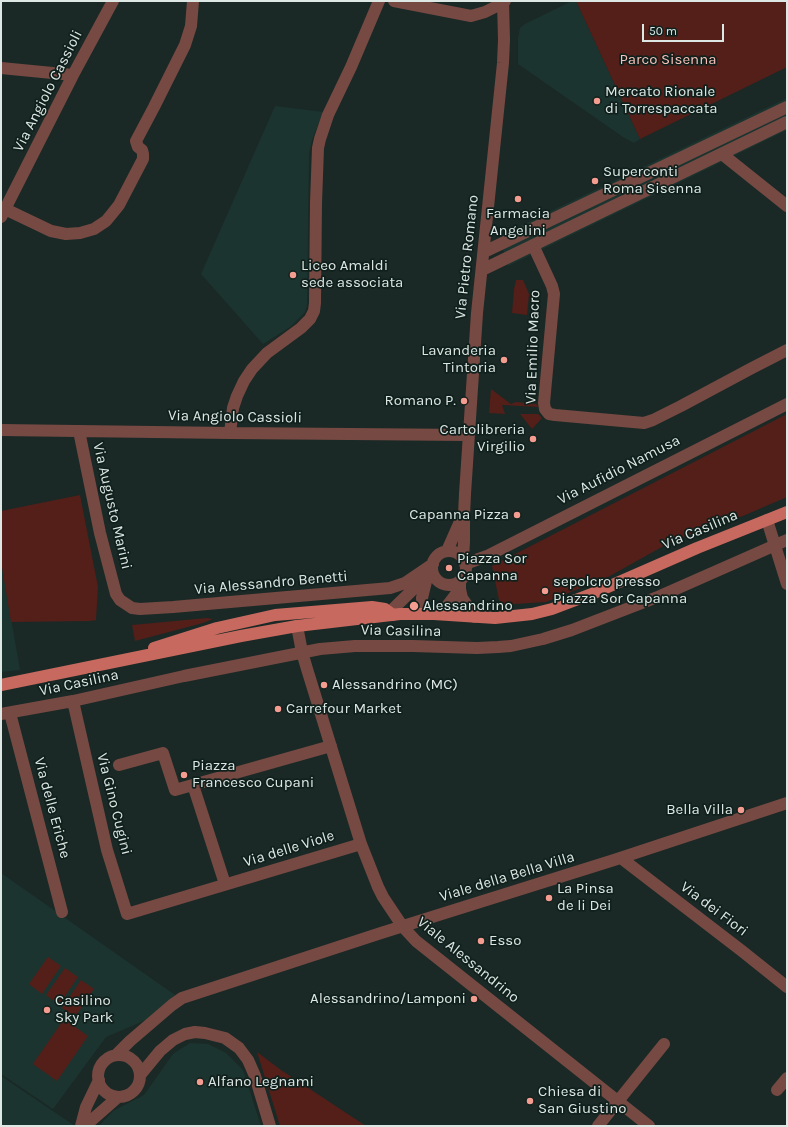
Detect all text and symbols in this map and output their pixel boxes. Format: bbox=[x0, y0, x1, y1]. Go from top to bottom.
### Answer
scale bar bbox=[644, 16, 726, 42]
text: 50 m bbox=[649, 24, 677, 38]
street label: Via Angiolo Cassioli bbox=[10, 27, 86, 155]
park label: Parco Sisenna bbox=[620, 51, 716, 69]
place label: Mercato Rionale di Torrespaccata bbox=[605, 83, 718, 118]
marker: Mercato Rionale di Torrespaccata bbox=[592, 96, 602, 106]
place label: Superconti Roma Sisenna bbox=[603, 163, 702, 198]
marker: Superconti Roma Sisenna bbox=[590, 176, 600, 186]
street label: Via Pietro Romano bbox=[452, 194, 482, 320]
marker: Farmacia Angelini bbox=[513, 194, 523, 204]
place label: Farmacia Angelini bbox=[486, 205, 550, 240]
place label: Liceo Amaldi sede associata bbox=[301, 257, 403, 292]
marker: Liceo Amaldi sede associata bbox=[288, 270, 298, 280]
street label: Via Emilio Macro bbox=[522, 290, 544, 404]
place label: Lavanderia Tintoria bbox=[421, 342, 496, 377]
marker: Lavanderia Tintoria bbox=[499, 355, 509, 365]
place label: Romano P. bbox=[385, 392, 456, 410]
marker: Romano P. bbox=[459, 396, 469, 406]
street label: Via Angiolo Cassioli bbox=[168, 407, 302, 427]
place label: Cartolibreria Virgilio bbox=[439, 421, 525, 456]
street label: Via Aufidio Namusa bbox=[555, 431, 683, 509]
marker: Cartolibreria Virgilio bbox=[528, 434, 538, 444]
street label: Via Augusto Marini bbox=[89, 441, 135, 571]
place label: Capanna Pizza bbox=[409, 506, 509, 524]
street label: Via Casilina bbox=[659, 506, 741, 554]
marker: Capanna Pizza bbox=[512, 510, 522, 520]
place label: Piazza Sor Capanna bbox=[457, 550, 527, 585]
marker: Piazza Sor Capanna bbox=[444, 563, 454, 573]
street label: Via Alessandro Benetti bbox=[194, 567, 348, 599]
place label: sepolcro presso Piazza Sor Capanna bbox=[553, 573, 687, 608]
marker: sepolcro presso Piazza Sor Capanna bbox=[540, 586, 550, 596]
place label: Alessandrino bbox=[423, 597, 513, 615]
marker: Alessandrino bbox=[408, 600, 420, 612]
street label: Via Casilina bbox=[361, 621, 441, 641]
street label: Via Casilina bbox=[38, 666, 120, 700]
place label: Alessandrino (MC) bbox=[332, 676, 458, 694]
marker: Alessandrino (MC) bbox=[319, 680, 329, 690]
place label: Carrefour Market bbox=[286, 700, 402, 718]
marker: Carrefour Market bbox=[273, 704, 283, 714]
street label: Via Gino Cugini bbox=[93, 751, 135, 857]
street label: Via delle Eriche bbox=[30, 756, 74, 860]
place label: Piazza Francesco Cupani bbox=[192, 757, 314, 792]
marker: Piazza Francesco Cupani bbox=[179, 770, 189, 780]
place label: Bella Villa bbox=[666, 801, 733, 819]
marker: Bella Villa bbox=[736, 805, 746, 815]
street label: Via delle Viole bbox=[241, 827, 337, 871]
street label: Viale della Bella Villa bbox=[437, 848, 577, 906]
street label: Via dei Fiori bbox=[677, 878, 751, 940]
place label: La Pinsa de li Dei bbox=[557, 880, 614, 915]
marker: La Pinsa de li Dei bbox=[544, 893, 554, 903]
street label: Viale Alessandrino bbox=[413, 913, 523, 1007]
place label: Esso bbox=[489, 932, 521, 950]
marker: Esso bbox=[476, 936, 486, 946]
place label: Alessandrino/Lamponi bbox=[310, 990, 466, 1008]
place label: Casilino Sky Park bbox=[55, 992, 113, 1027]
marker: Alessandrino/Lamponi bbox=[469, 994, 479, 1004]
marker: Casilino Sky Park bbox=[42, 1005, 52, 1015]
place label: Alfano Legnami bbox=[208, 1073, 314, 1091]
marker: Alfano Legnami bbox=[195, 1077, 205, 1087]
place label: Chiesa di San Giustino bbox=[538, 1083, 626, 1118]
marker: Chiesa di San Giustino bbox=[525, 1096, 535, 1106]

